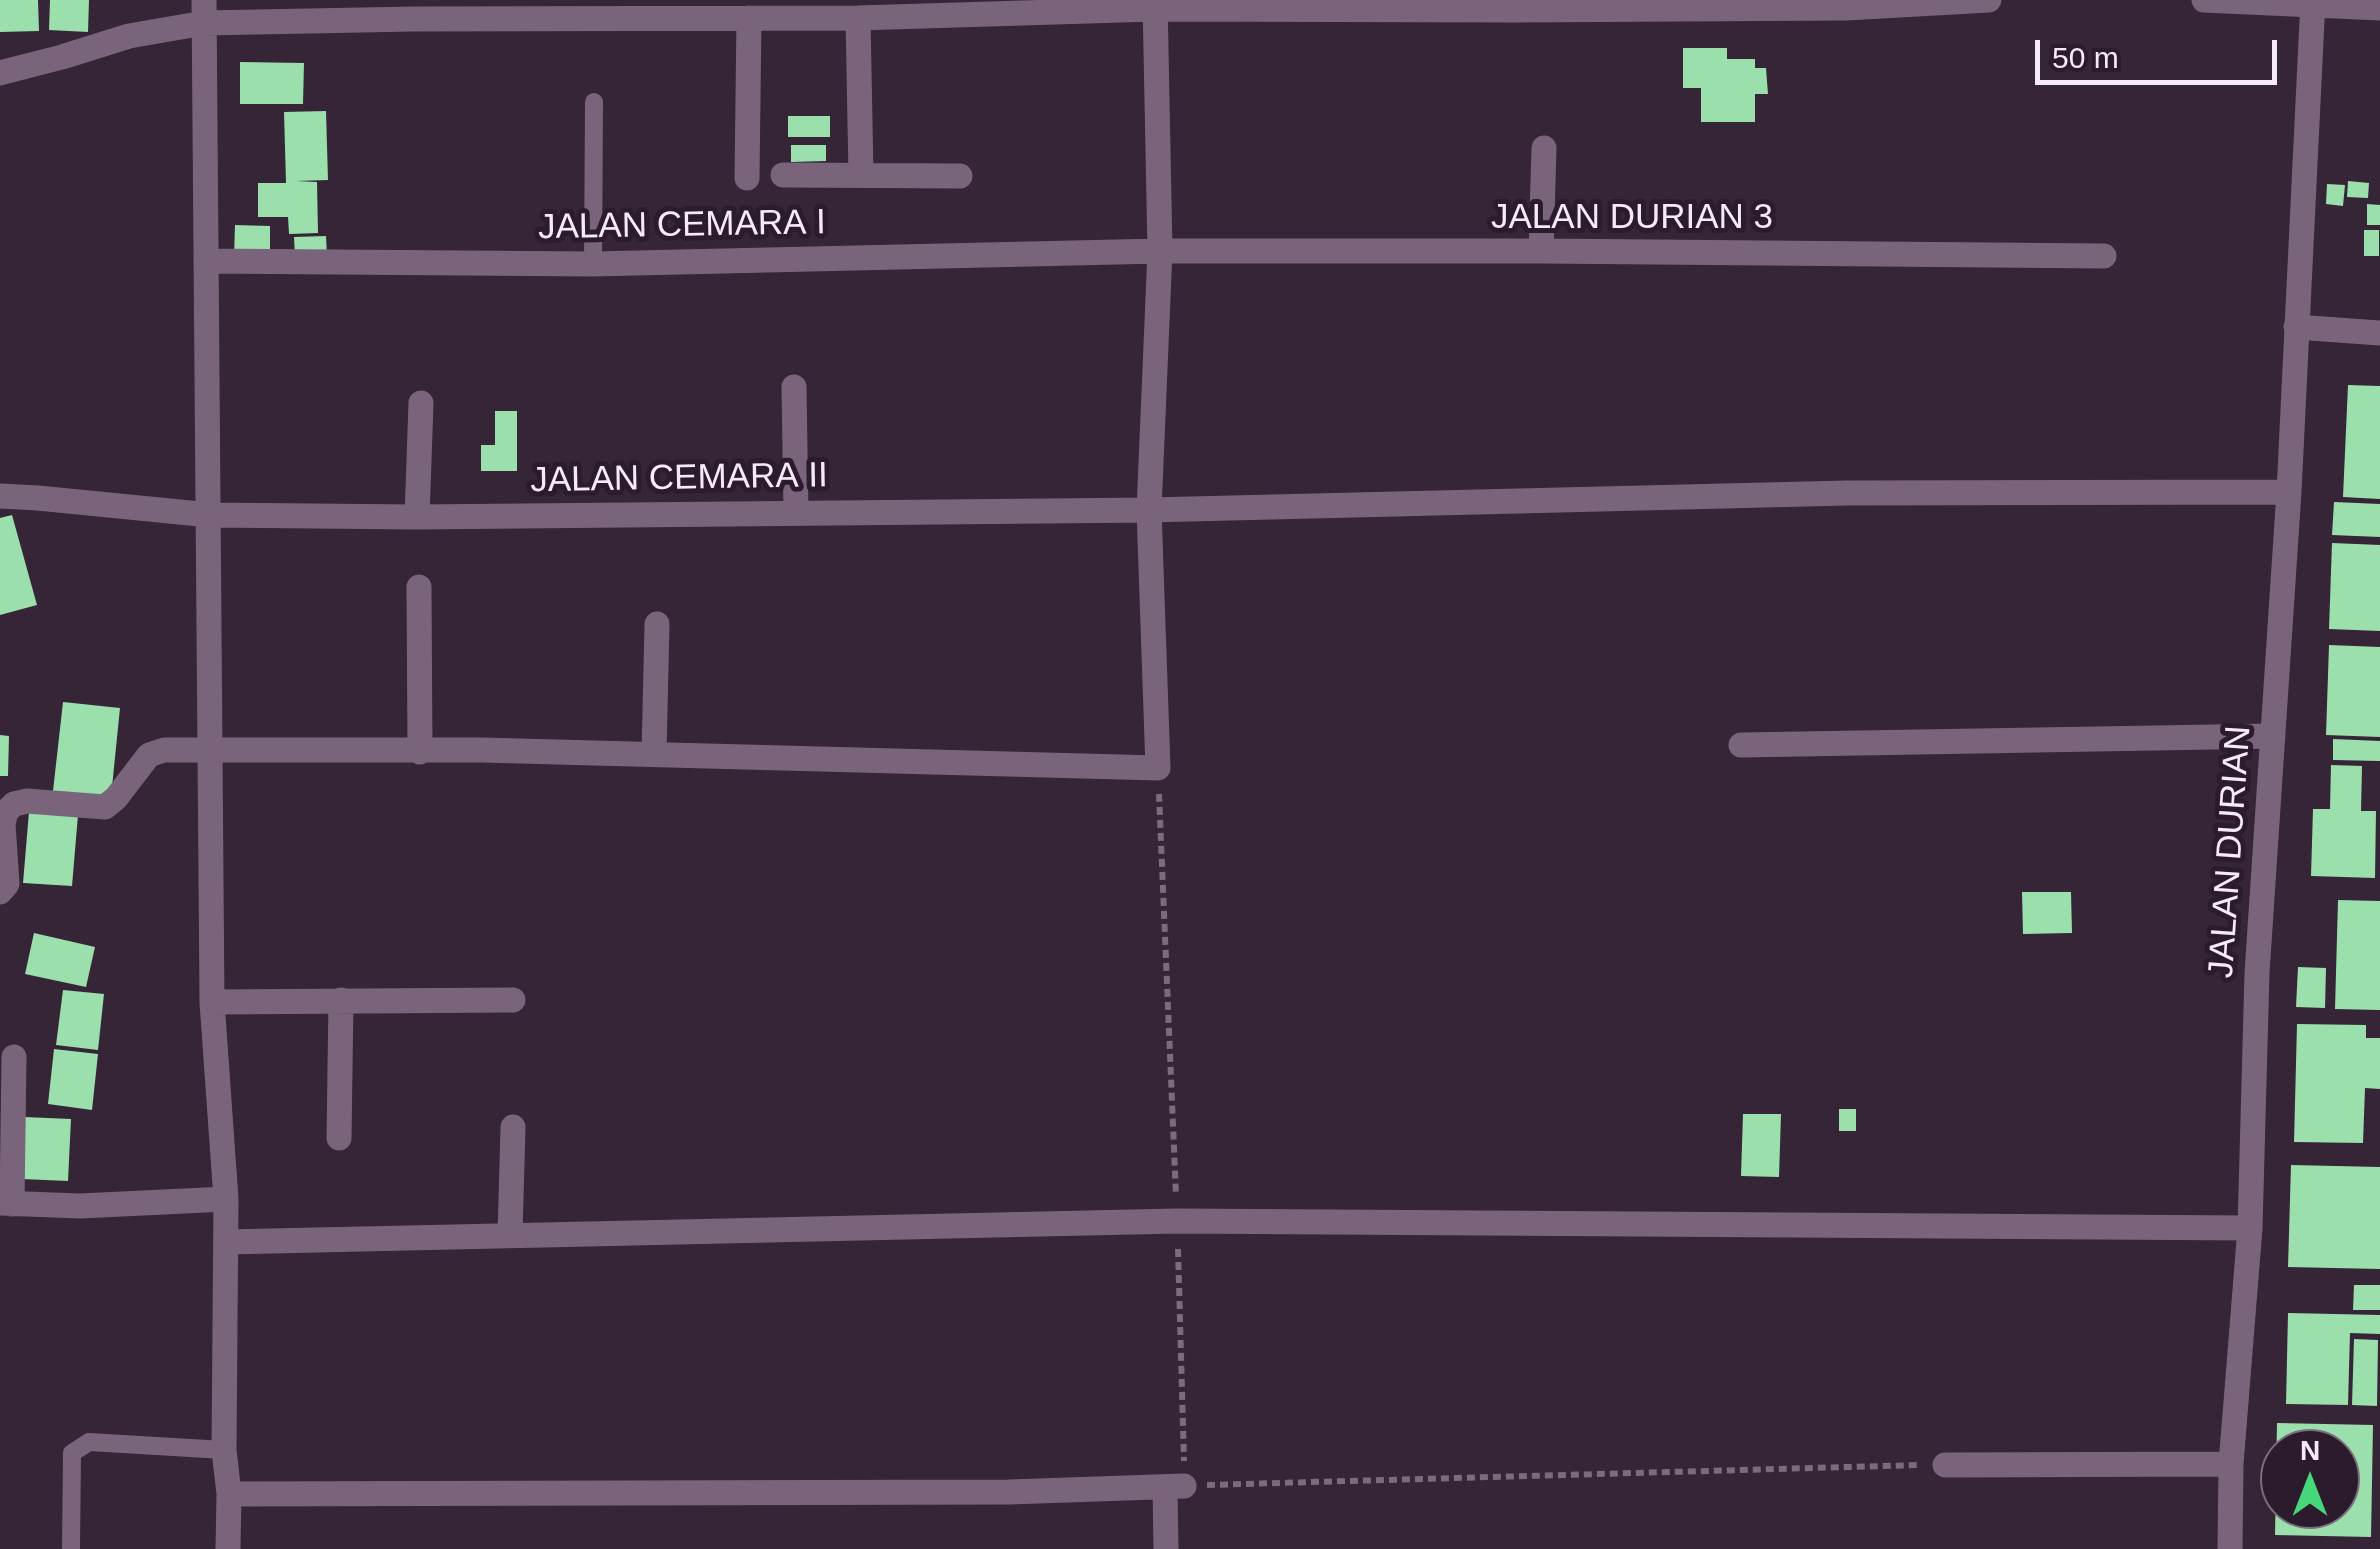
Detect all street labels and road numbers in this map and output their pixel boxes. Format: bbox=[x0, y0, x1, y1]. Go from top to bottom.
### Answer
street label: JALAN DURIAN 3 bbox=[1491, 197, 1773, 239]
street label: JALAN CEMARA I bbox=[538, 202, 826, 250]
street label: JALAN CEMARA II bbox=[530, 455, 828, 503]
street label: JALAN DURIAN bbox=[2201, 724, 2261, 980]

